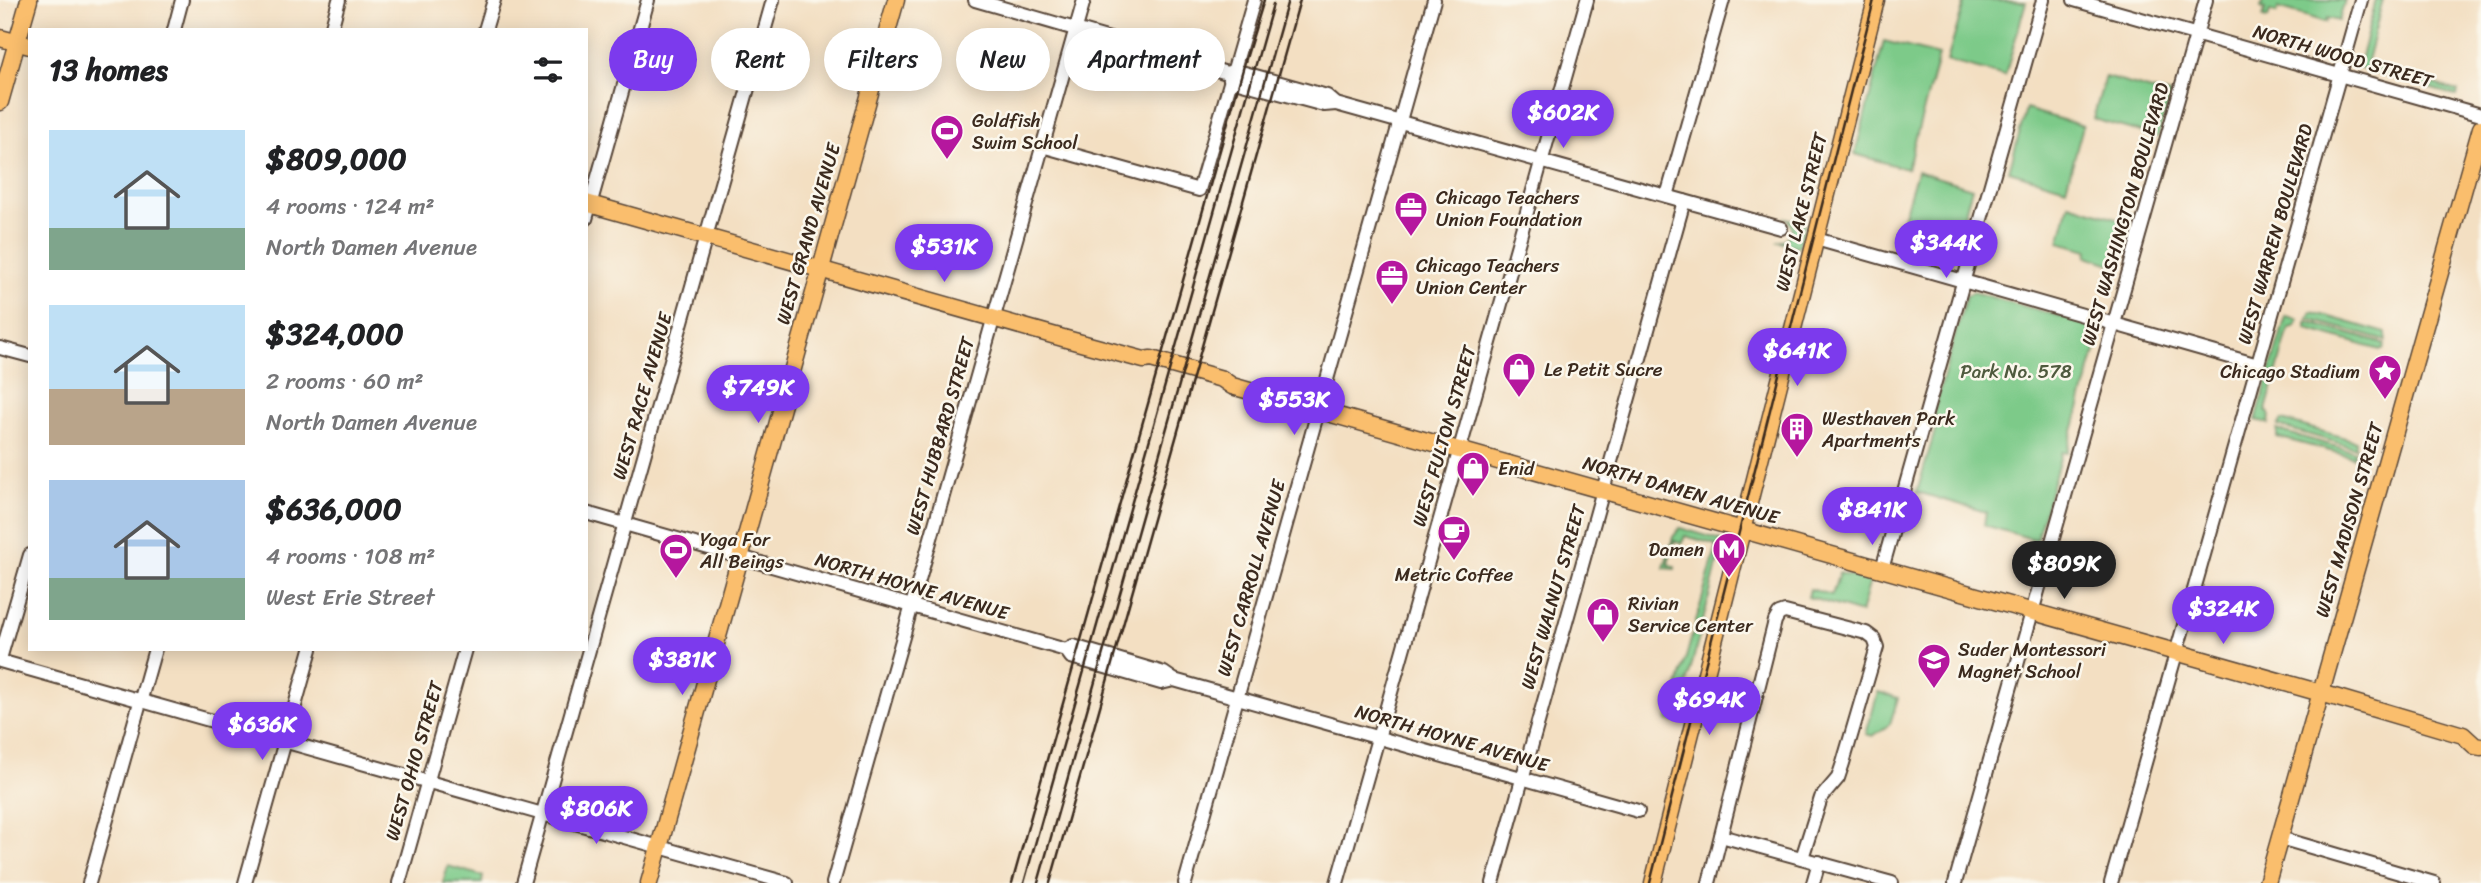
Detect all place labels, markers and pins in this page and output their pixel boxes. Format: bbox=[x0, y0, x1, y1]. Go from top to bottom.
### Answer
pin: $602K bbox=[1514, 90, 1612, 150]
place label: Goldfish Swim School bbox=[972, 104, 1078, 159]
sports icon: Goldfish Swim School bbox=[928, 112, 966, 161]
place label: Chicago Teachers Union Foundation bbox=[1436, 181, 1582, 236]
office icon: Chicago Teachers Union Foundation bbox=[1392, 189, 1430, 238]
pin: $344K bbox=[1897, 220, 1995, 280]
pin: $531K bbox=[895, 224, 993, 284]
place label: Chicago Teachers Union Center bbox=[1416, 249, 1560, 304]
office icon: Chicago Teachers Union Center bbox=[1373, 257, 1411, 306]
pin: $641K bbox=[1748, 328, 1846, 388]
shop icon: Le Petit Sucre bbox=[1500, 350, 1538, 399]
place icon: Chicago Stadium bbox=[2366, 352, 2404, 401]
place label: Le Petit Sucre bbox=[1544, 353, 1663, 386]
place label: Chicago Stadium bbox=[2220, 355, 2360, 388]
pin: $749K bbox=[709, 366, 807, 425]
pin: $553K bbox=[1245, 378, 1343, 437]
place label: Westhaven Park Apartments bbox=[1821, 402, 1956, 457]
building icon: Westhaven Park Apartments bbox=[1778, 410, 1816, 459]
shop icon: Enid bbox=[1454, 449, 1492, 498]
place label: Enid bbox=[1498, 452, 1535, 485]
pin: $841K bbox=[1823, 488, 1921, 547]
cafe icon: Metric Coffee bbox=[1435, 513, 1473, 562]
place label: Yoga For All Beings bbox=[699, 523, 784, 578]
metro station icon: Damen bbox=[1710, 530, 1748, 579]
sports icon: Yoga For All Beings bbox=[657, 531, 695, 580]
place label: Damen bbox=[1649, 533, 1704, 566]
pin: $809K bbox=[2015, 542, 2113, 601]
place label: Metric Coffee bbox=[1395, 558, 1514, 591]
pin: $324K bbox=[2174, 586, 2272, 646]
place label: Rivian Service Center bbox=[1628, 587, 1754, 642]
shop icon: Rivian Service Center bbox=[1584, 595, 1622, 644]
place label: Suder Montessori Magnet School bbox=[1958, 633, 2107, 688]
pin: $381K bbox=[633, 638, 731, 697]
school or university icon: Suder Montessori Magnet School bbox=[1915, 641, 1953, 690]
pin: $694K bbox=[1660, 678, 1758, 737]
pin: $636K bbox=[213, 702, 311, 762]
pin: $806K bbox=[547, 786, 645, 846]

